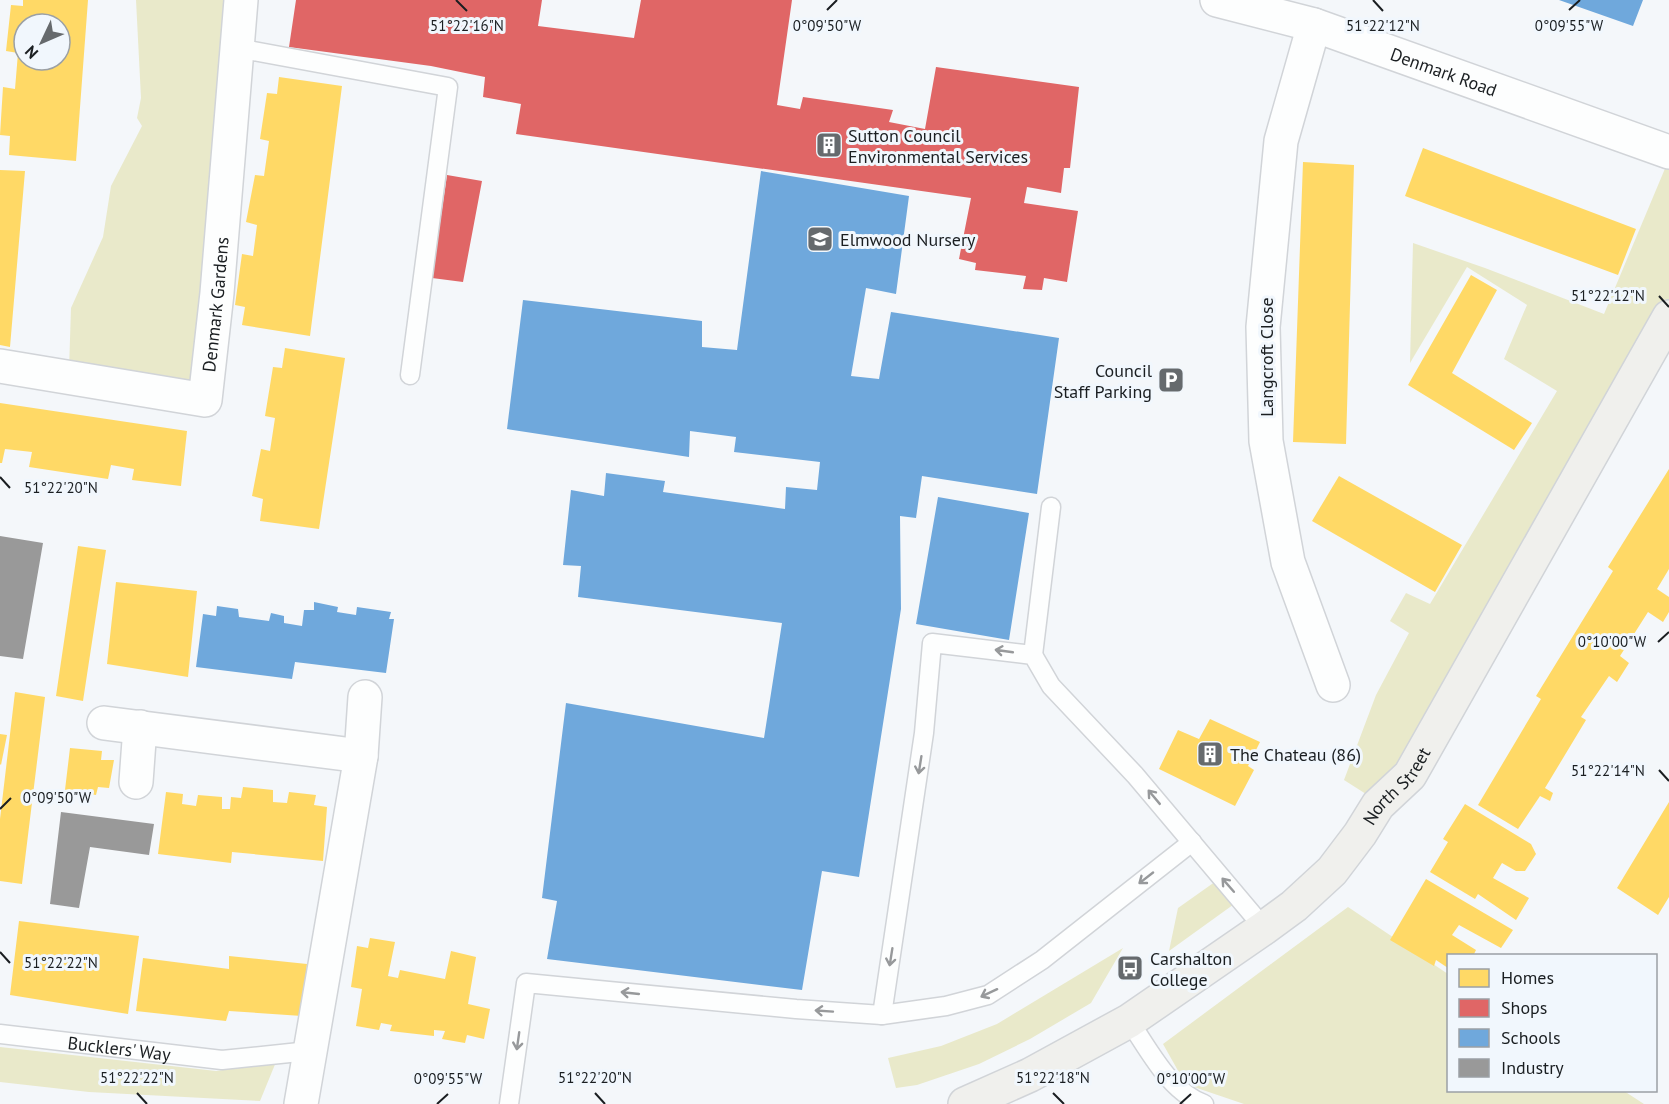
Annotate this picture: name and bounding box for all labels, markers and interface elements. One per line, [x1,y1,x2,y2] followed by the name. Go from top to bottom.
[12,12,72,72] north arrow
[430,16,504,35] text: 51°22'16"N
[793,16,862,35] text: 0°09'50"W
[1346,16,1420,35] text: 51°22'12"N
[1535,16,1604,35] text: 0°09'55"W
[20,42,42,63] text: N
[1387,42,1500,101] street label: Denmark Road
[848,124,1028,168] place label: Sutton Council Environmental Services
[814,130,844,160] building icon: Sutton Council Environmental Services
[805,224,835,254] school or university icon: Elmwood Nursery
[840,228,976,251] place label: Elmwood Nursery
[197,236,233,373] street label: Denmark Gardens
[1571,286,1645,305] text: 51°22'12"N
[1255,297,1278,417] street label: Langcroft Close
[1054,359,1153,403] place label: Council Staff Parking
[1156,365,1186,395] parking icon: Council Staff Parking
[24,478,98,497] text: 51°22'20"N
[1578,632,1647,651] text: 0°10'00"W
[995,645,1015,656] one-way arrow
[1195,739,1225,769] building icon: The Chateau (86)
[1230,743,1361,766] place label: The Chateau (86)
[1357,743,1435,829] street label: North Street
[914,754,925,774] one-way arrow
[1571,761,1645,780] text: 51°22'14"N
[23,788,92,807] text: 0°09'50"W
[1147,789,1160,805] one-way arrow
[1138,872,1154,885] one-way arrow
[1222,877,1235,893] one-way arrow
[885,947,896,967] one-way arrow
[1150,947,1232,991] place label: Carshalton College
[24,953,98,972] text: 51°22'22"N
[1115,953,1145,983] bus stop icon: Carshalton College
[1447,954,1657,1092] legend
[1501,966,1554,989] text: Homes
[620,987,640,998] one-way arrow
[980,988,998,1000] one-way arrow
[1501,996,1547,1019] text: Shops
[814,1005,834,1016] one-way arrow
[1501,1026,1561,1049] text: Schools
[66,1031,173,1065] street label: Bucklers' Way
[512,1031,523,1050] one-way arrow
[1501,1056,1564,1079] text: Industry
[100,1068,174,1087] text: 51°22'22"N
[558,1068,632,1087] text: 51°22'20"N
[1016,1068,1090,1087] text: 51°22'18"N
[414,1069,483,1088] text: 0°09'55"W
[1157,1069,1226,1088] text: 0°10'00"W

